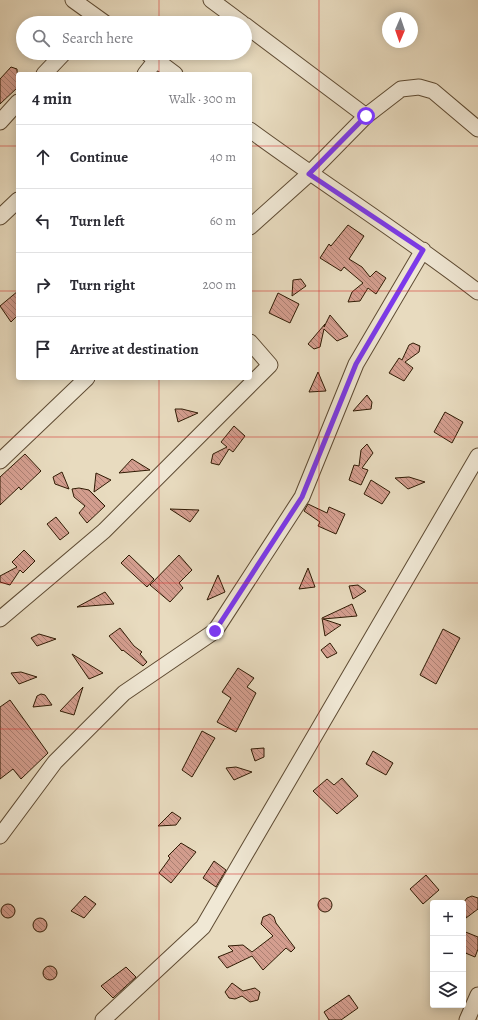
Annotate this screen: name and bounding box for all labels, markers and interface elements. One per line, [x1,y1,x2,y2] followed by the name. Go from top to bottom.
[382,12,418,48] north arrow
[16,16,252,60] search box
[30,27,52,49] icon: search
[62,28,133,48] text: Search here
[32,87,72,110] text: 4 min
[169,90,236,107] text: Walk · 300 m
[357,107,375,125] route start
[32,146,54,168] icon: ahead
[70,147,128,167] text: Continue
[210,148,236,165] text: 40 m
[32,210,54,232] icon: left
[70,211,125,231] text: Turn left
[210,212,236,229] text: 60 m
[32,274,54,296] icon: right
[70,275,135,295] text: Turn right
[203,276,236,293] text: 200 m
[32,338,54,360] icon: arrive
[70,339,199,359] text: Arrive at destination
[206,622,224,640] route end
[430,900,466,1008] map controls
[430,900,466,936] button: +
[430,936,466,972] button: −
[430,972,466,1008] button: layers

